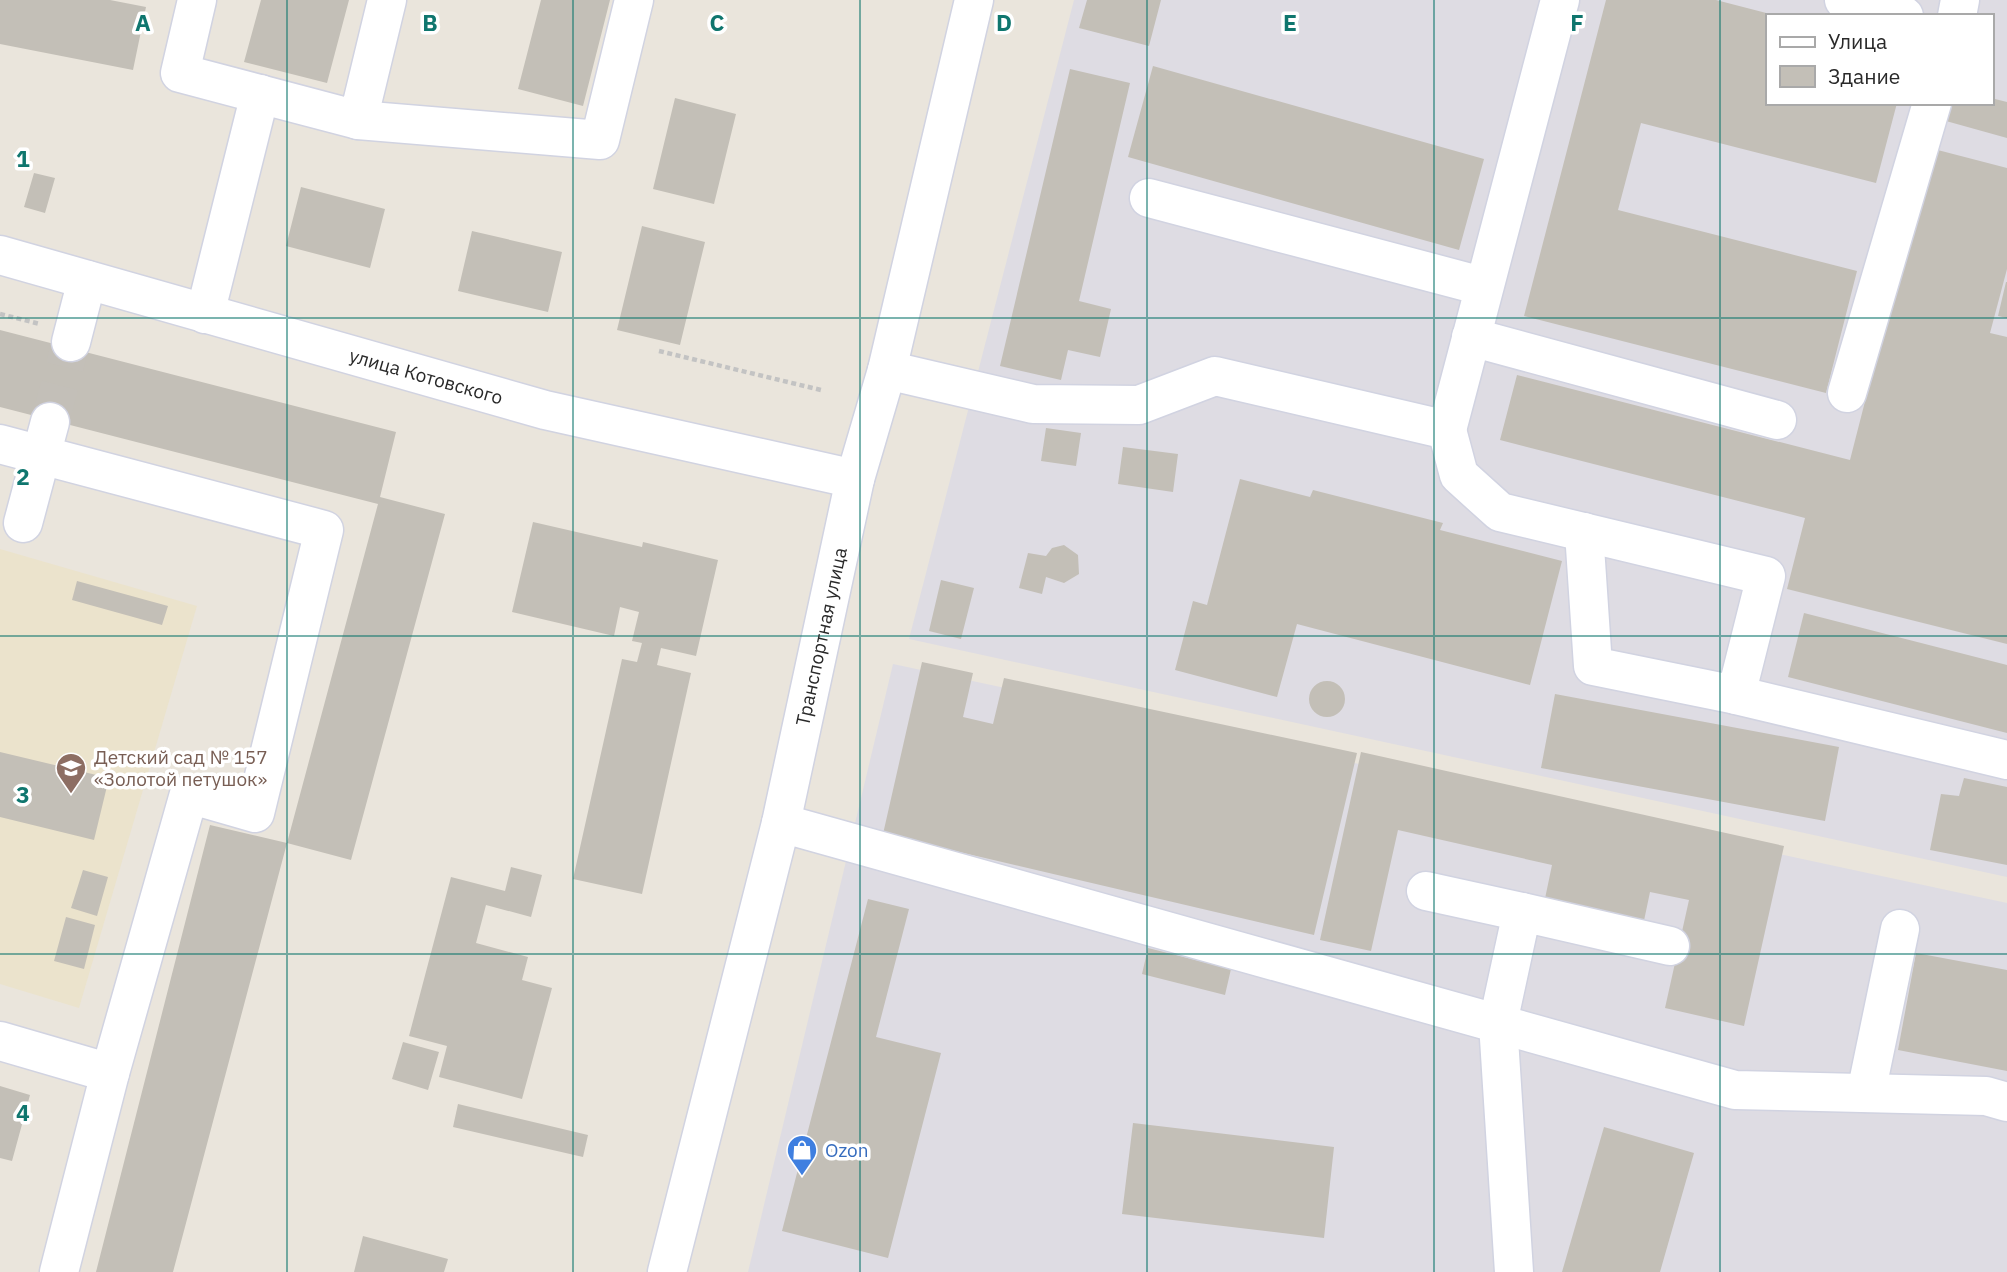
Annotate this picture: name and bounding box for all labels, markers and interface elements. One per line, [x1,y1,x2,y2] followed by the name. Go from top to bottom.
[135,7,151,37] text: A
[422,7,438,37] text: B
[710,7,725,37] text: C
[996,7,1012,37] text: D
[1283,7,1297,37] text: E
[1570,7,1584,37] text: F
[1766,14,1993,105] legend
[1828,27,1887,55] text: Улица
[1828,62,1900,90] text: Здание
[16,143,30,173] text: 1
[347,343,506,409] street label: улица Котовского
[16,461,30,491] text: 2
[790,545,852,728] street label: Транспортная улица
[94,745,268,791] place label: Детский сад № 157 «Золотой петушок»
[54,751,88,795] school or university icon: Детский сад № 157 «Золотой петушок»
[16,779,30,809] text: 3
[16,1097,30,1127] text: 4
[785,1133,819,1177] shop icon: Ozon
[825,1138,869,1162] place label: Ozon

